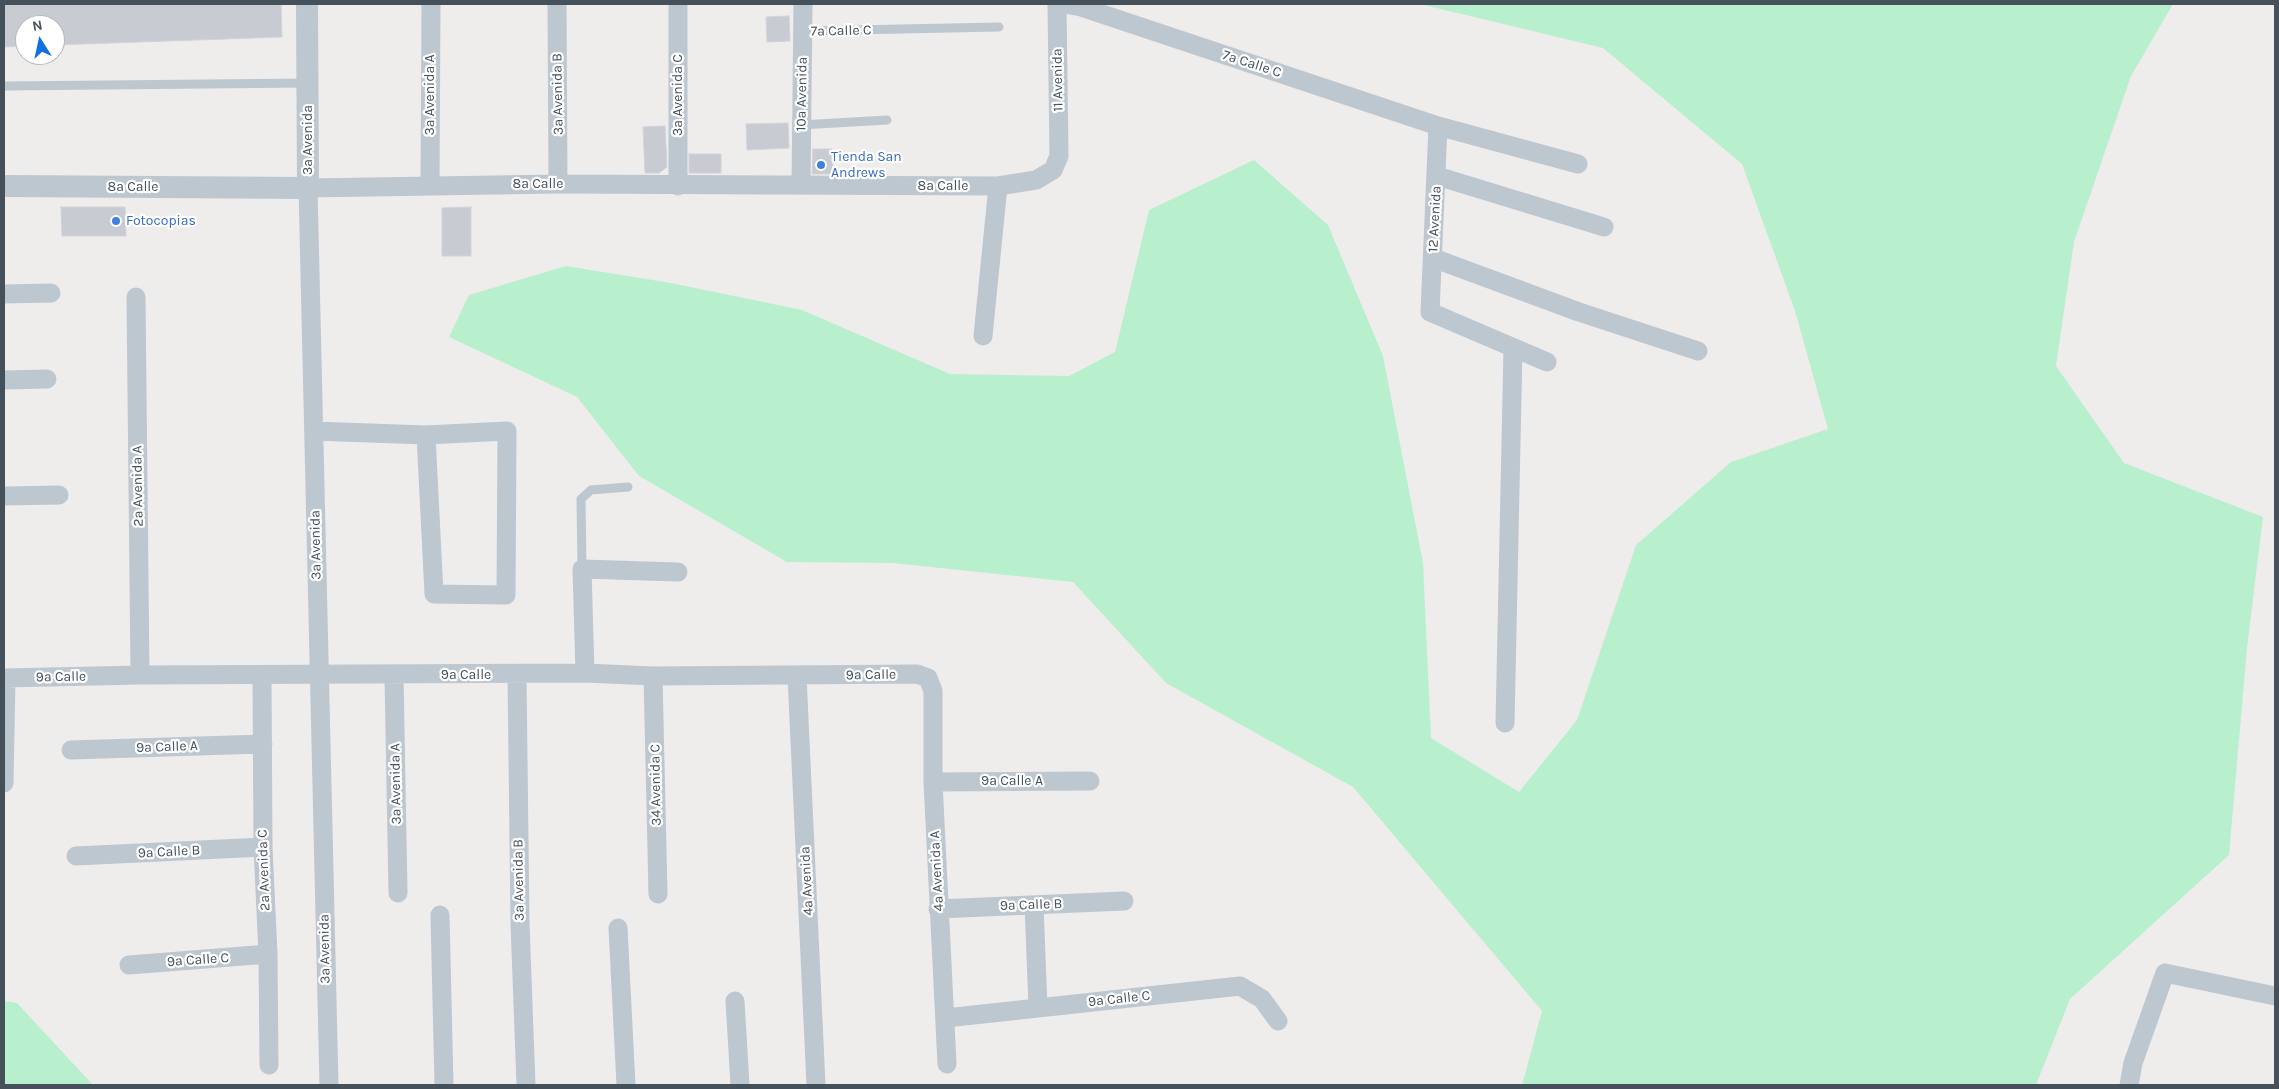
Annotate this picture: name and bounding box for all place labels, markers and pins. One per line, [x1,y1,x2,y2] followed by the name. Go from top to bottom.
[831,149,902,182] place label: Tienda San Andrews
[815,159,827,171] marker: Tienda San Andrews
[126,213,196,229] place label: Fotocopias
[110,215,122,227] marker: Fotocopias

